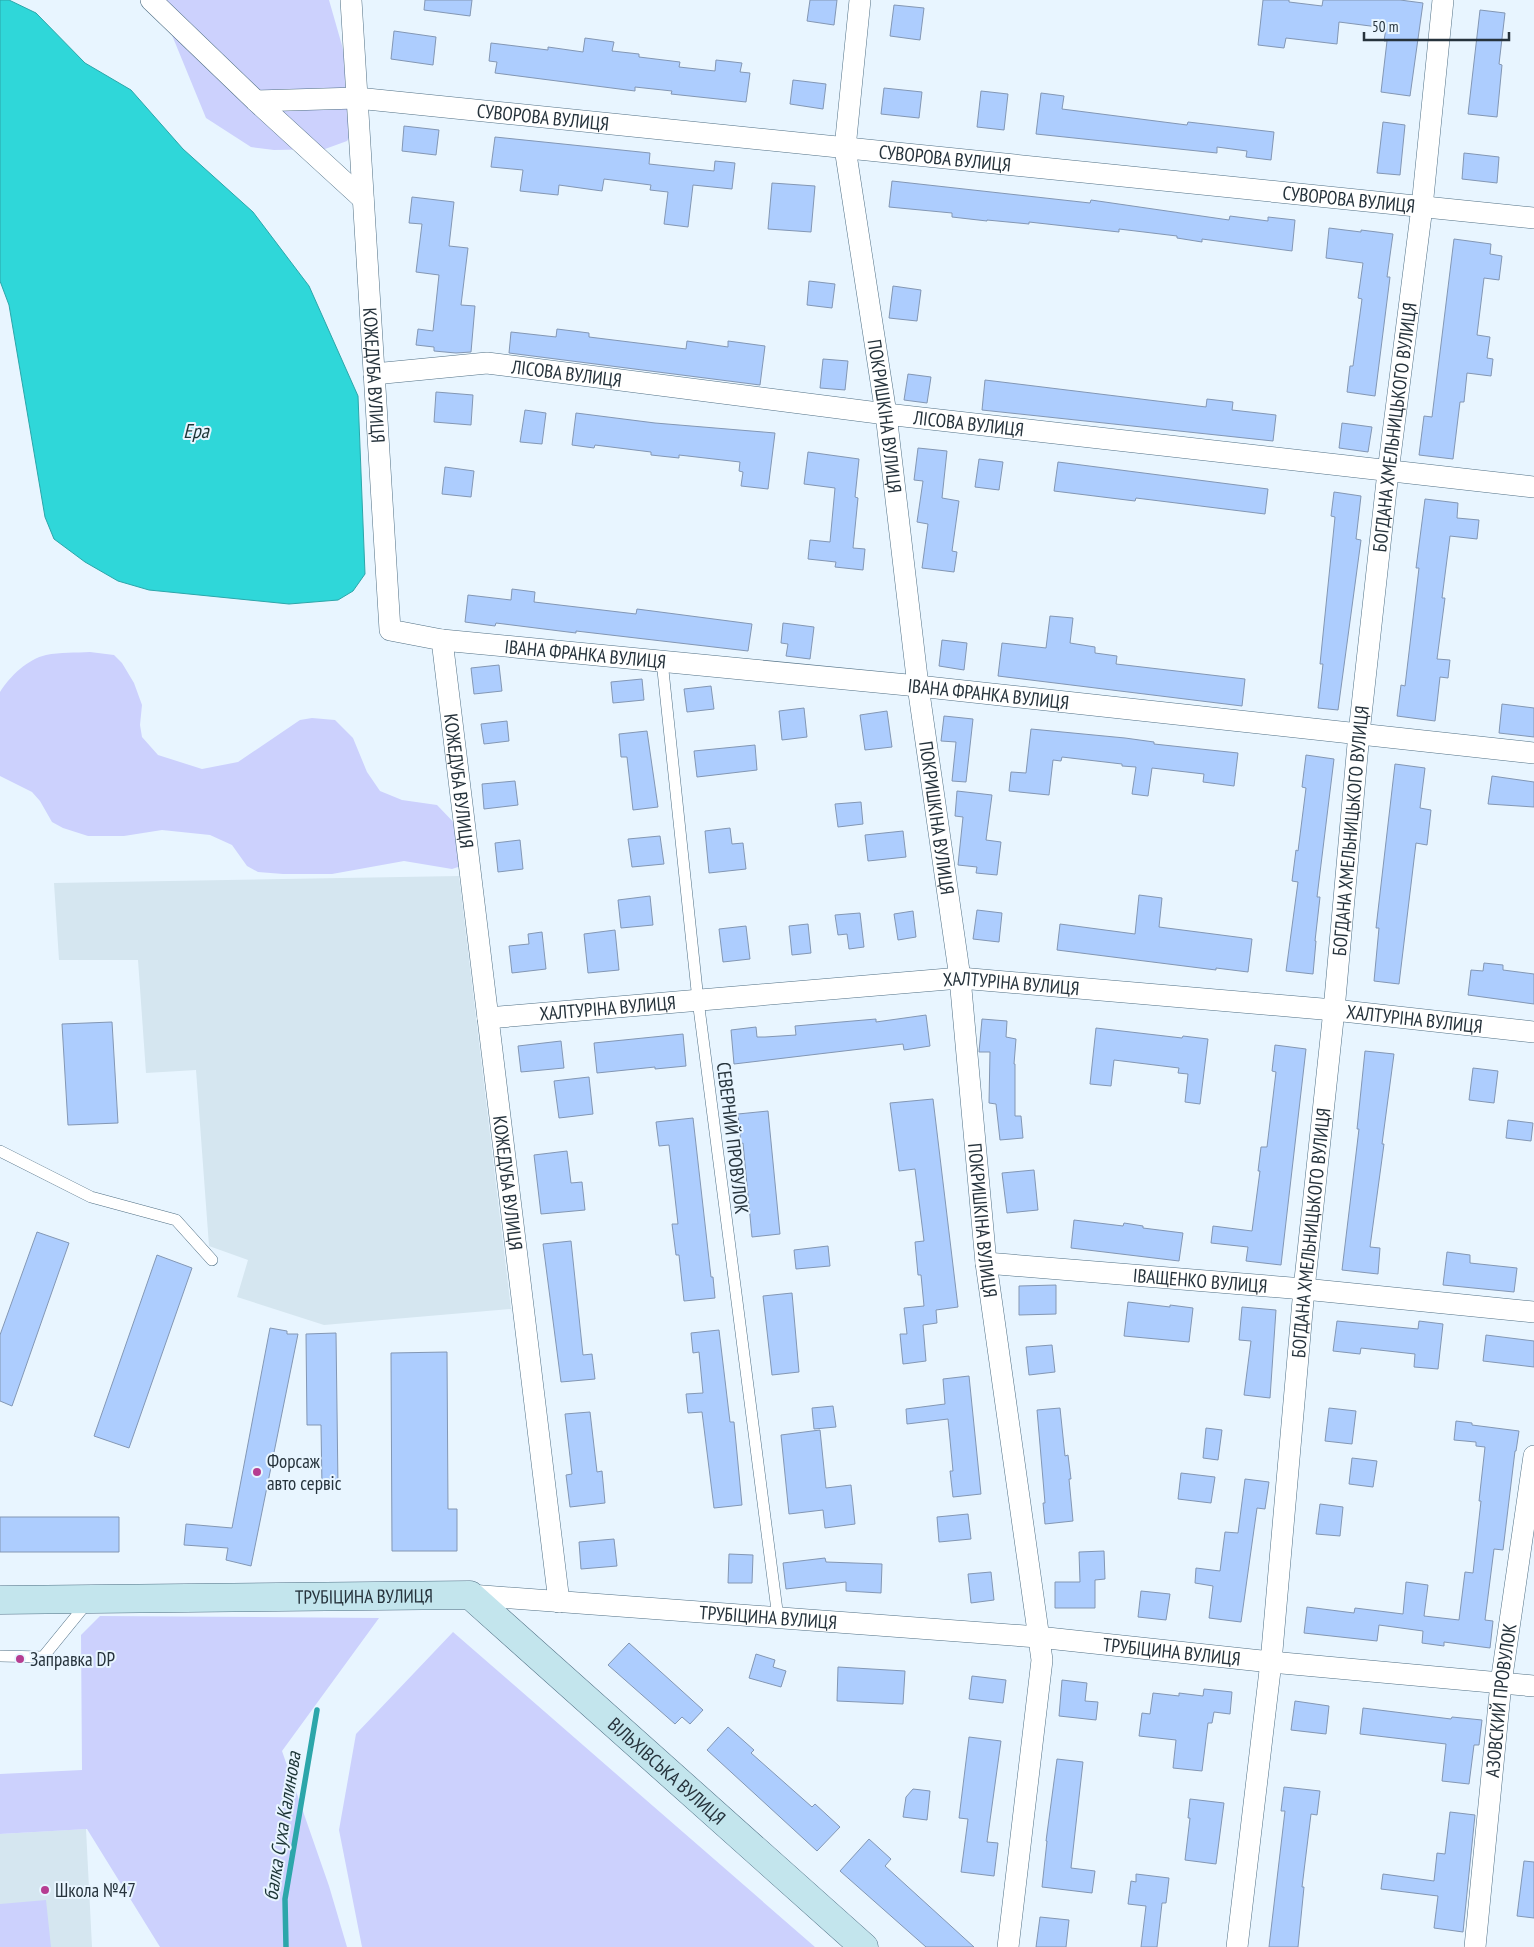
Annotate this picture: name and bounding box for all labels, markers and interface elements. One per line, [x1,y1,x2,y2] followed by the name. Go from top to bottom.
[1364,10,1509,42] scale bar
[1372,17,1398,36] text: 50 m
[476,98,610,136] street label: СУВОРОВА ВУЛИЦЯ
[878,139,1012,177] street label: СУВОРОВА ВУЛИЦЯ
[1282,180,1416,218] street label: СУВОРОВА ВУЛИЦЯ
[1367,301,1422,553] street label: БОГДАНА ХМЕЛЬНИЦЬКОГО ВУЛИЦЯ
[358,307,390,444] street label: КОЖЕДУБА ВУЛИЦЯ
[863,338,907,494] street label: ПОКРИШКІНА ВУЛИЦЯ
[509,354,623,392] street label: ЛІСОВА ВУЛИЦЯ
[911,405,1025,441] street label: ЛІСОВА ВУЛИЦЯ
[183,418,210,444] water label: Ера
[504,634,667,674] street label: ІВАНА ФРАНКА ВУЛИЦЯ
[907,673,1070,714] street label: ІВАНА ФРАНКА ВУЛИЦЯ
[1327,705,1374,957] street label: БОГДАНА ХМЕЛЬНИЦЬКОГО ВУЛИЦЯ
[439,712,479,850] street label: КОЖЕДУБА ВУЛИЦЯ
[914,740,960,896] street label: ПОКРИШКІНА ВУЛИЦЯ
[942,966,1080,1000] street label: ХАЛТУРІНА ВУЛИЦЯ
[538,990,677,1026] street label: ХАЛТУРІНА ВУЛИЦЯ
[1345,999,1484,1038] street label: ХАЛТУРІНА ВУЛИЦЯ
[712,1061,754,1215] street label: СЕВЕРНИЙ ПРОВУЛОК
[1286,1107,1335,1359] street label: БОГДАНА ХМЕЛЬНИЦЬКОГО ВУЛИЦЯ
[488,1114,528,1252] street label: КОЖЕДУБА ВУЛИЦЯ
[963,1142,1003,1299] street label: ПОКРИШКІНА ВУЛИЦЯ
[1132,1263,1268,1298] street label: ІВАЩЕНКО ВУЛИЦЯ
[267,1449,342,1495] place label: Форсаж авто сервіс
[251,1466,263,1478] marker: Форсаж авто сервіс
[295,1583,433,1609] street label: ТРУБІЦИНА ВУЛИЦЯ
[698,1600,838,1634] street label: ТРУБІЦИНА ВУЛИЦЯ
[1480,1622,1522,1778] street label: АЗОВСКИЙ ПРОВУЛОК
[1102,1632,1242,1671] street label: ТРУБІЦИНА ВУЛИЦЯ
[30,1647,115,1671] place label: Заправка DP
[14,1653,26,1665] marker: Заправка DP
[603,1712,731,1830] street label: ВІЛЬХІВСЬКА ВУЛИЦЯ
[257,1749,307,1902] water label: балка Суха Калинова
[55,1878,136,1902] place label: Школа №47
[39,1884,51,1896] marker: Школа №47

